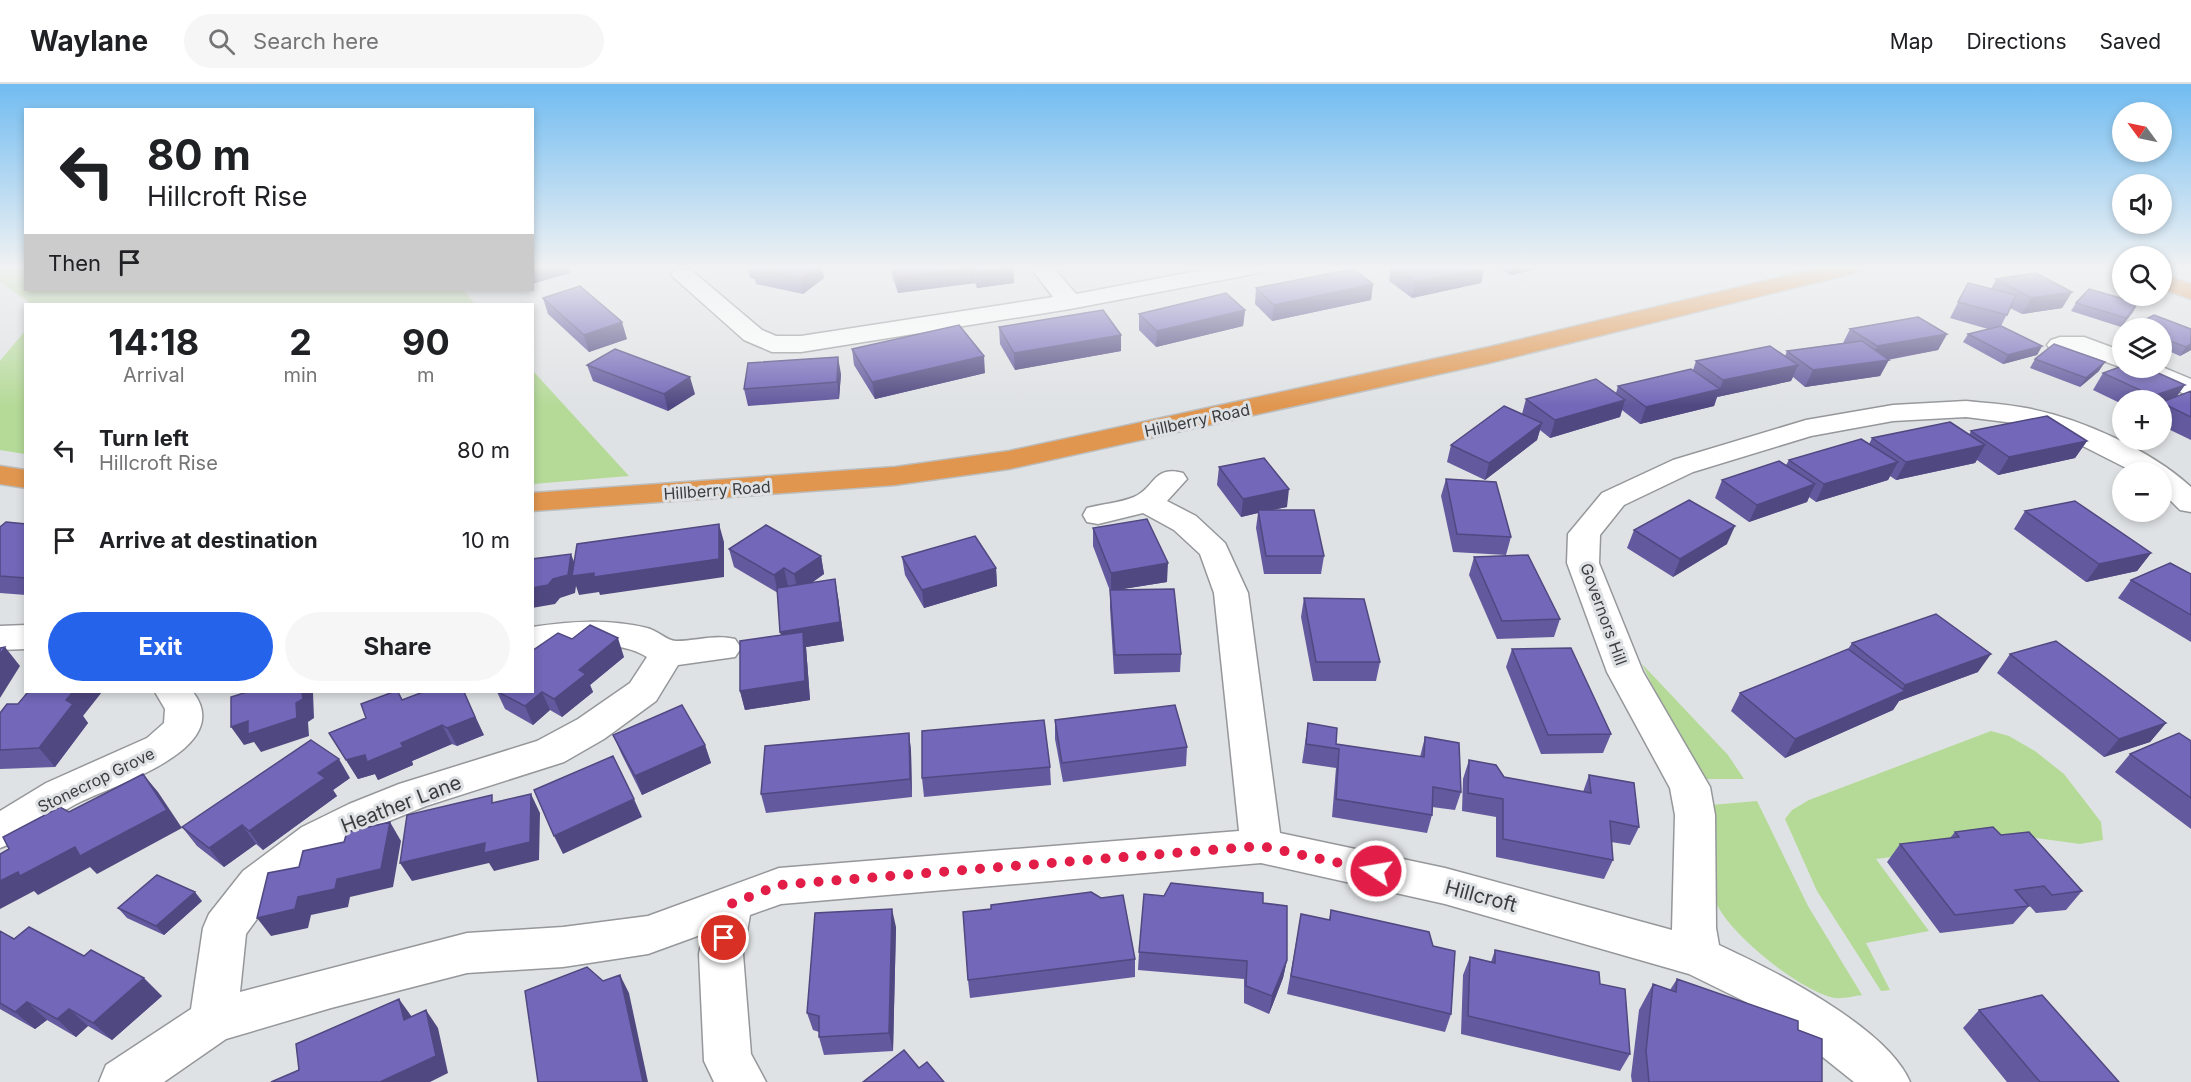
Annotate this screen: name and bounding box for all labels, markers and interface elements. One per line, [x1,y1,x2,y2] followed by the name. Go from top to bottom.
[184,14,604,68] search box
[30,24,148,58] text: Waylane
[205,25,238,58] icon: search
[253,28,379,54] text: Search here
[1890,29,1933,54] text: Map
[1966,29,2067,54] text: Directions
[2100,29,2161,54] text: Saved
[2112,102,2172,162] north arrow
[2112,102,2172,522] map controls
[147,129,251,180] text: 80 m
[48,132,126,210] icon: left
[2112,174,2172,234] button: sound
[147,180,307,213] text: Hillcroft Rise
[113,246,146,279] icon: arrive
[2112,246,2172,306] button: search
[48,250,101,276] text: Then
[2112,318,2172,378] button: layers
[108,320,199,364] text: 14:18
[289,320,312,364] text: 2
[402,320,450,364] text: 90
[123,363,185,387] text: Arrival
[284,363,318,387] text: min
[417,363,435,387] text: m
[2112,390,2172,450] button: +
[1142,399,1252,441] street label: Hillberry Road
[99,425,189,451] text: Turn left
[48,434,81,467] icon: left
[457,437,510,463] text: 80 m
[99,451,218,475] text: Hillcroft Rise
[2112,462,2172,522] button: −
[663,476,771,504] street label: Hillberry Road
[48,524,81,557] icon: arrive
[99,527,318,553] text: Arrive at destination
[462,527,510,553] text: 10 m
[1576,560,1632,668] street label: Governors Hill
[48,612,273,681] button: Exit
[285,612,510,681] button: Share
[34,743,158,817] street label: Stonecrop Grove
[337,770,465,838] street label: Heather Lane
[1344,839,1408,903] position arrow
[1443,875,1520,917] street label: Hillcroft
[698,912,749,963] pin
[707,921,740,954] icon: arrive

